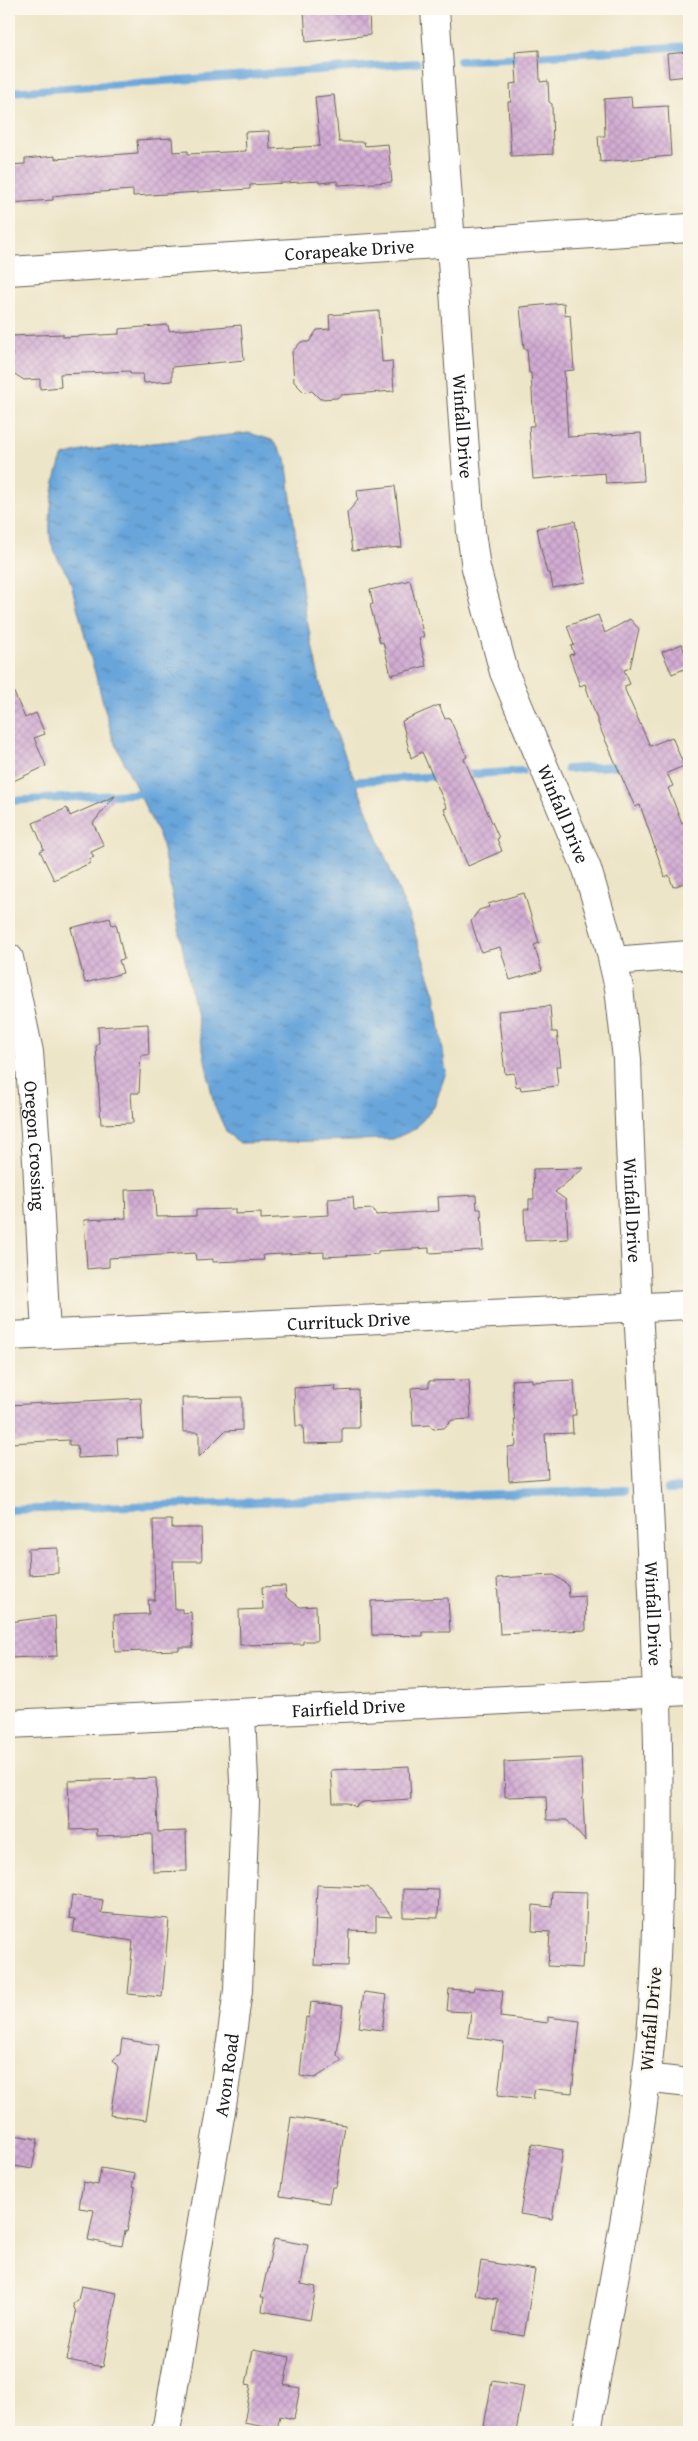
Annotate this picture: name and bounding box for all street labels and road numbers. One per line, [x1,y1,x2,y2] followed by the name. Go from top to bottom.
[284,231,415,268] street label: Corapeake Drive
[446,373,481,479] street label: Winfall Drive
[530,760,597,867] street label: Winfall Drive
[17,1080,54,1212] street label: Oregon Crossing
[616,1157,649,1263] street label: Winfall Drive
[286,1304,411,1337] street label: Currituck Drive
[638,1561,670,1666] street label: Winfall Drive
[291,1691,406,1724] street label: Fairfield Drive
[631,1966,669,2072] street label: Winfall Drive
[206,2031,246,2119] street label: Avon Road

